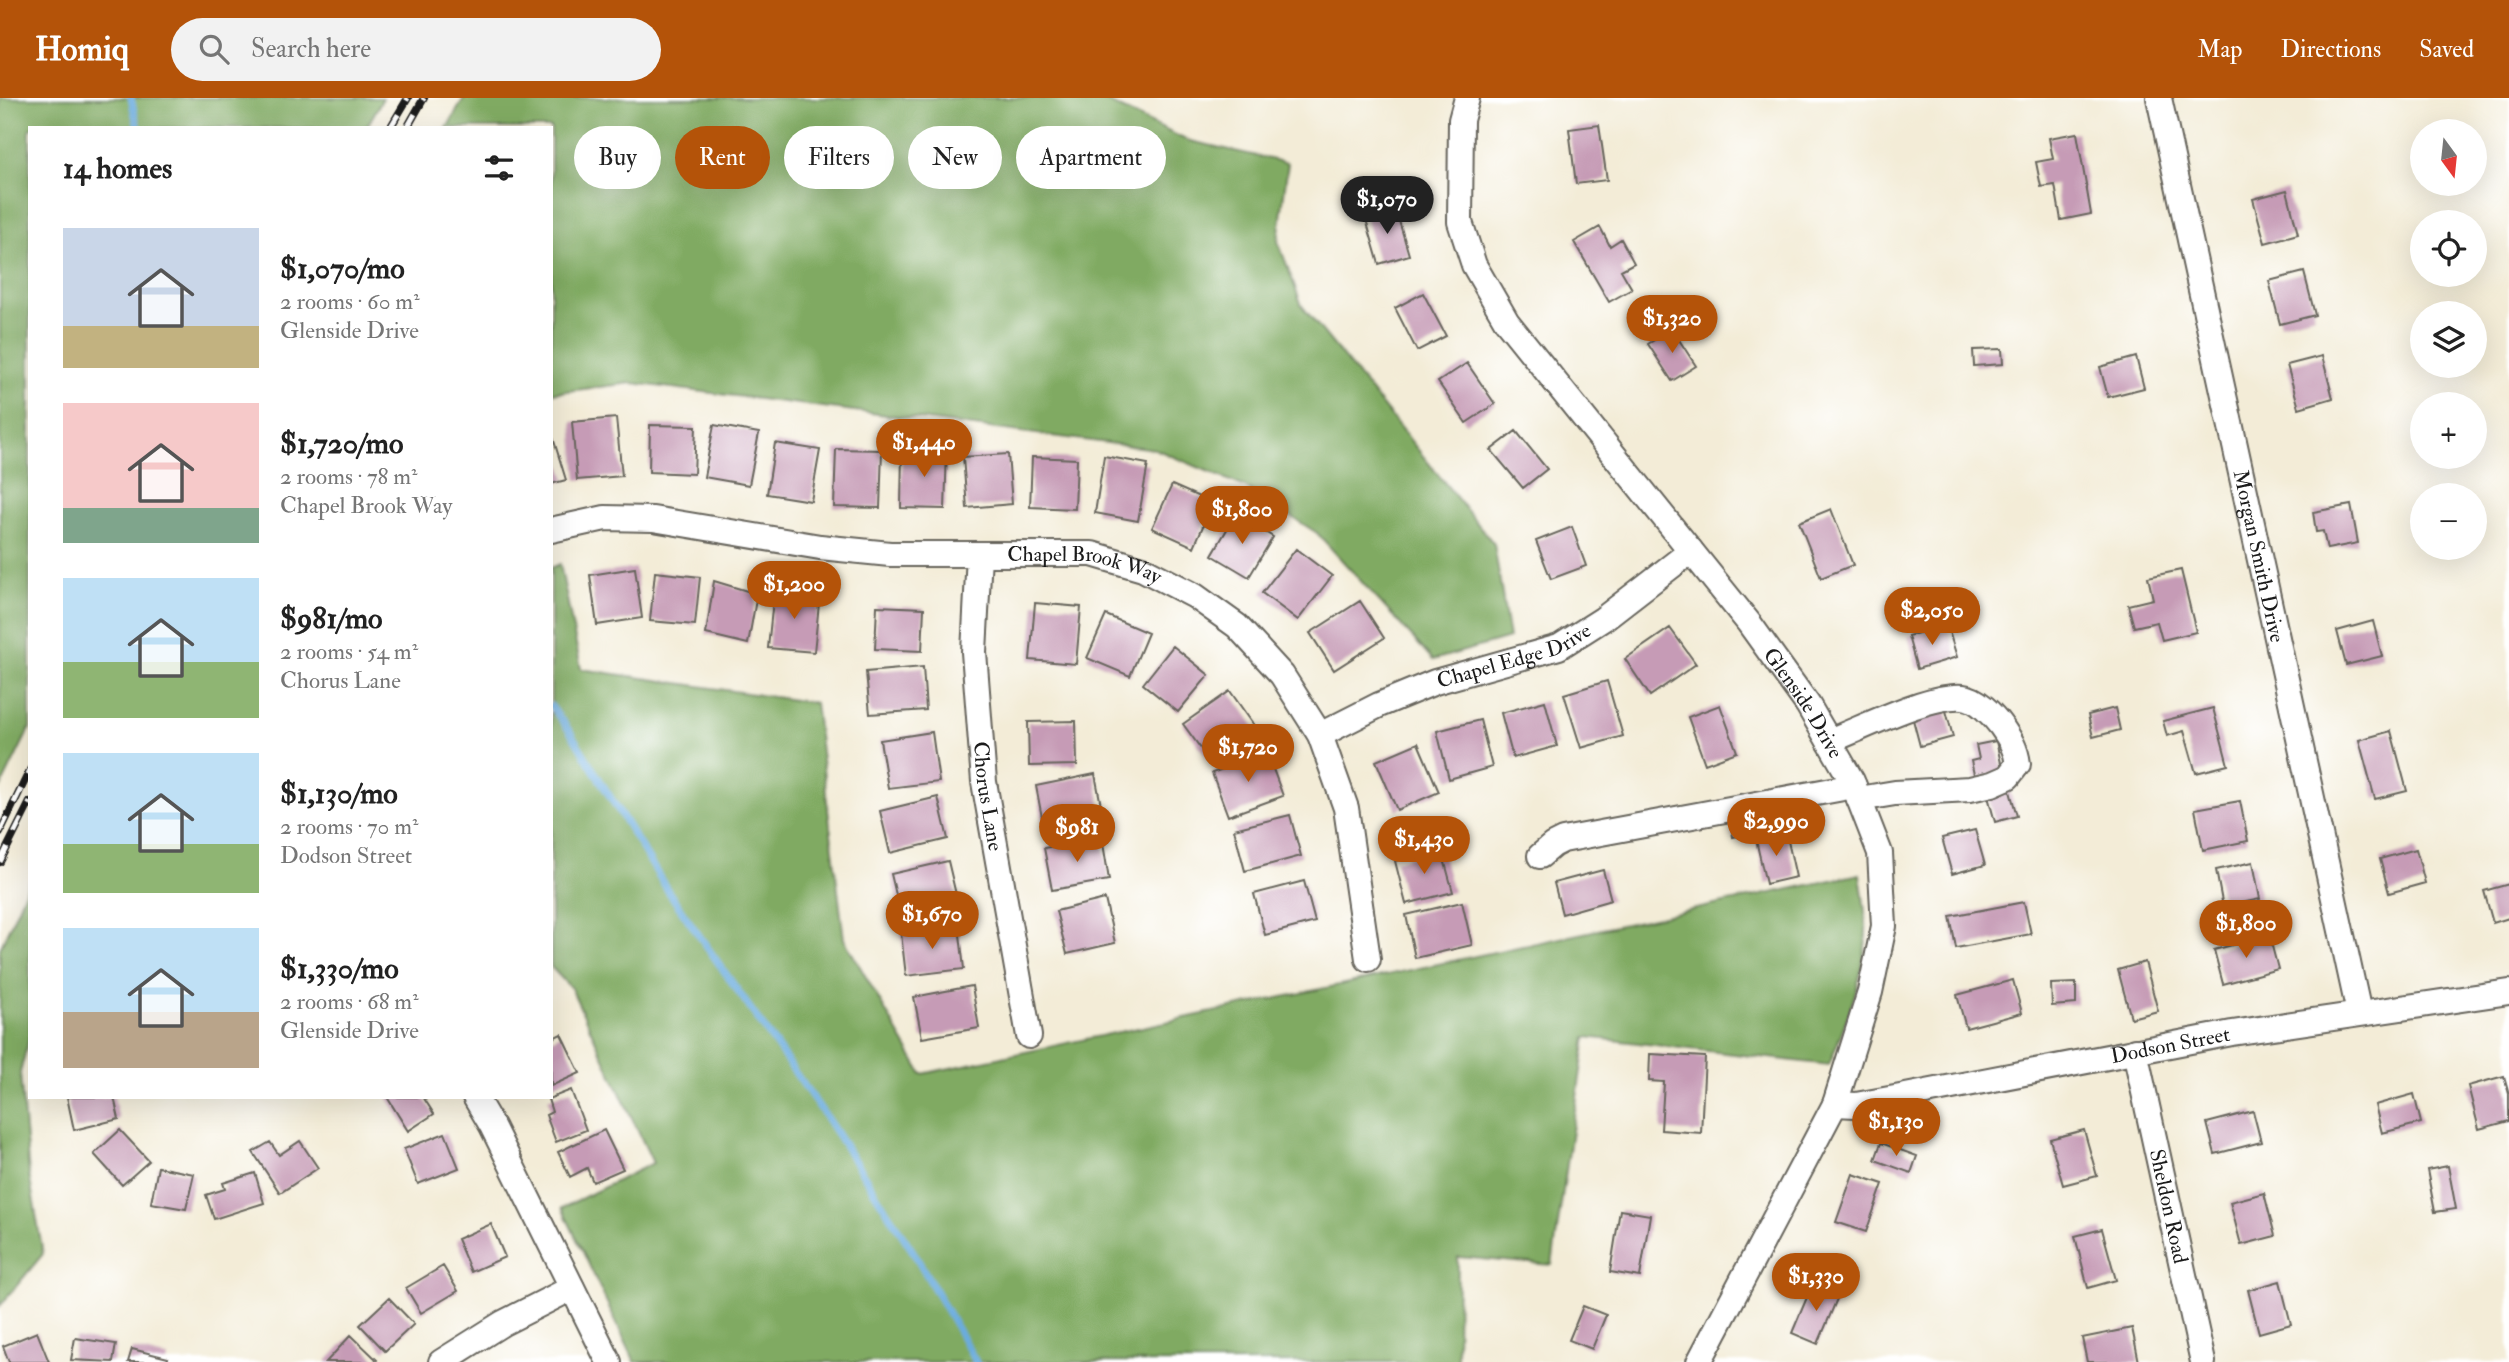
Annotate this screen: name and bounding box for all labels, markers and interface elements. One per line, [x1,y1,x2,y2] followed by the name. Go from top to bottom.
[171,18,661,81] search box
[35,29,129,70] text: Homiq
[195,30,233,68] icon: search
[251,33,371,65] text: Search here
[2197,34,2242,65] text: Map
[2280,34,2381,65] text: Directions
[2419,34,2474,65] text: Saved
[2410,119,2487,196] north arrow
[2410,119,2487,560] map controls
[574,126,661,189] chip: Buy
[675,126,770,189] chip: Rent
[784,126,894,189] chip: Filters
[908,126,1002,189] chip: New
[1016,126,1166,189] chip: Apartment
[480,149,518,187] icon: filters
[63,150,172,187] text: 14 homes
[1330,176,1444,236] pin: $1,070
[1357,184,1417,213] text: $1,070
[2410,210,2487,287] button: locate
[280,250,405,287] text: $1,070/mo
[119,256,203,340] icon: home
[280,287,420,316] text: 2 rooms · 60 m²
[1615,296,1729,355] pin: $1,320
[2410,301,2487,378] button: layers
[1643,303,1701,332] text: $1,320
[280,316,419,345] text: Glenside Drive
[2410,392,2487,469] button: +
[867,420,981,479] pin: $1,440
[280,425,403,462] text: $1,720/mo
[892,427,956,456] text: $1,440
[119,431,203,515] icon: home
[280,462,418,491] text: 2 rooms · 78 m²
[2227,467,2291,645] street label: Morgan Smith Drive
[2410,483,2487,560] button: −
[1185,486,1299,546] pin: $1,800
[280,491,452,520] text: Chapel Brook Way
[1211,494,1273,523] text: $1,800
[1007,541,1167,590] street label: Chapel Brook Way
[737,561,851,621] pin: $1,200
[763,569,825,598] text: $1,200
[1875,588,1989,647] pin: $2,050
[1900,595,1964,624] text: $2,050
[280,600,383,637] text: $981/mo
[119,606,203,690] icon: home
[1434,617,1596,694] street label: Chapel Edge Drive
[280,637,418,666] text: 2 rooms · 54 m²
[1758,642,1850,763] street label: Glenside Drive
[280,666,401,695] text: Chorus Lane
[1191,724,1305,784] pin: $1,720
[1218,732,1278,761] text: $1,720
[967,740,1009,853] street label: Chorus Lane
[280,775,398,812] text: $1,130/mo
[119,781,203,865] icon: home
[1719,798,1833,858] pin: $2,990
[1036,804,1118,864] pin: $981
[1743,806,1809,835] text: $2,990
[280,812,419,841] text: 2 rooms · 70 m²
[1055,812,1099,841] text: $981
[1367,816,1481,876] pin: $1,430
[1394,824,1454,853] text: $1,430
[280,841,412,870] text: Dodson Street
[875,892,989,951] pin: $1,670
[902,899,962,928] text: $1,670
[2189,900,2303,960] pin: $1,800
[2215,908,2277,937] text: $1,800
[280,950,399,987] text: $1,330/mo
[119,956,203,1040] icon: home
[280,987,419,1016] text: 2 rooms · 68 m²
[280,1016,419,1045] text: Glenside Drive
[2108,1020,2232,1070] street label: Dodson Street
[1839,1098,1953,1158] pin: $1,130
[1868,1106,1924,1135] text: $1,130
[2143,1147,2195,1267] street label: Sheldon Road
[1759,1254,1873,1313] pin: $1,330
[1788,1261,1844,1290] text: $1,330

